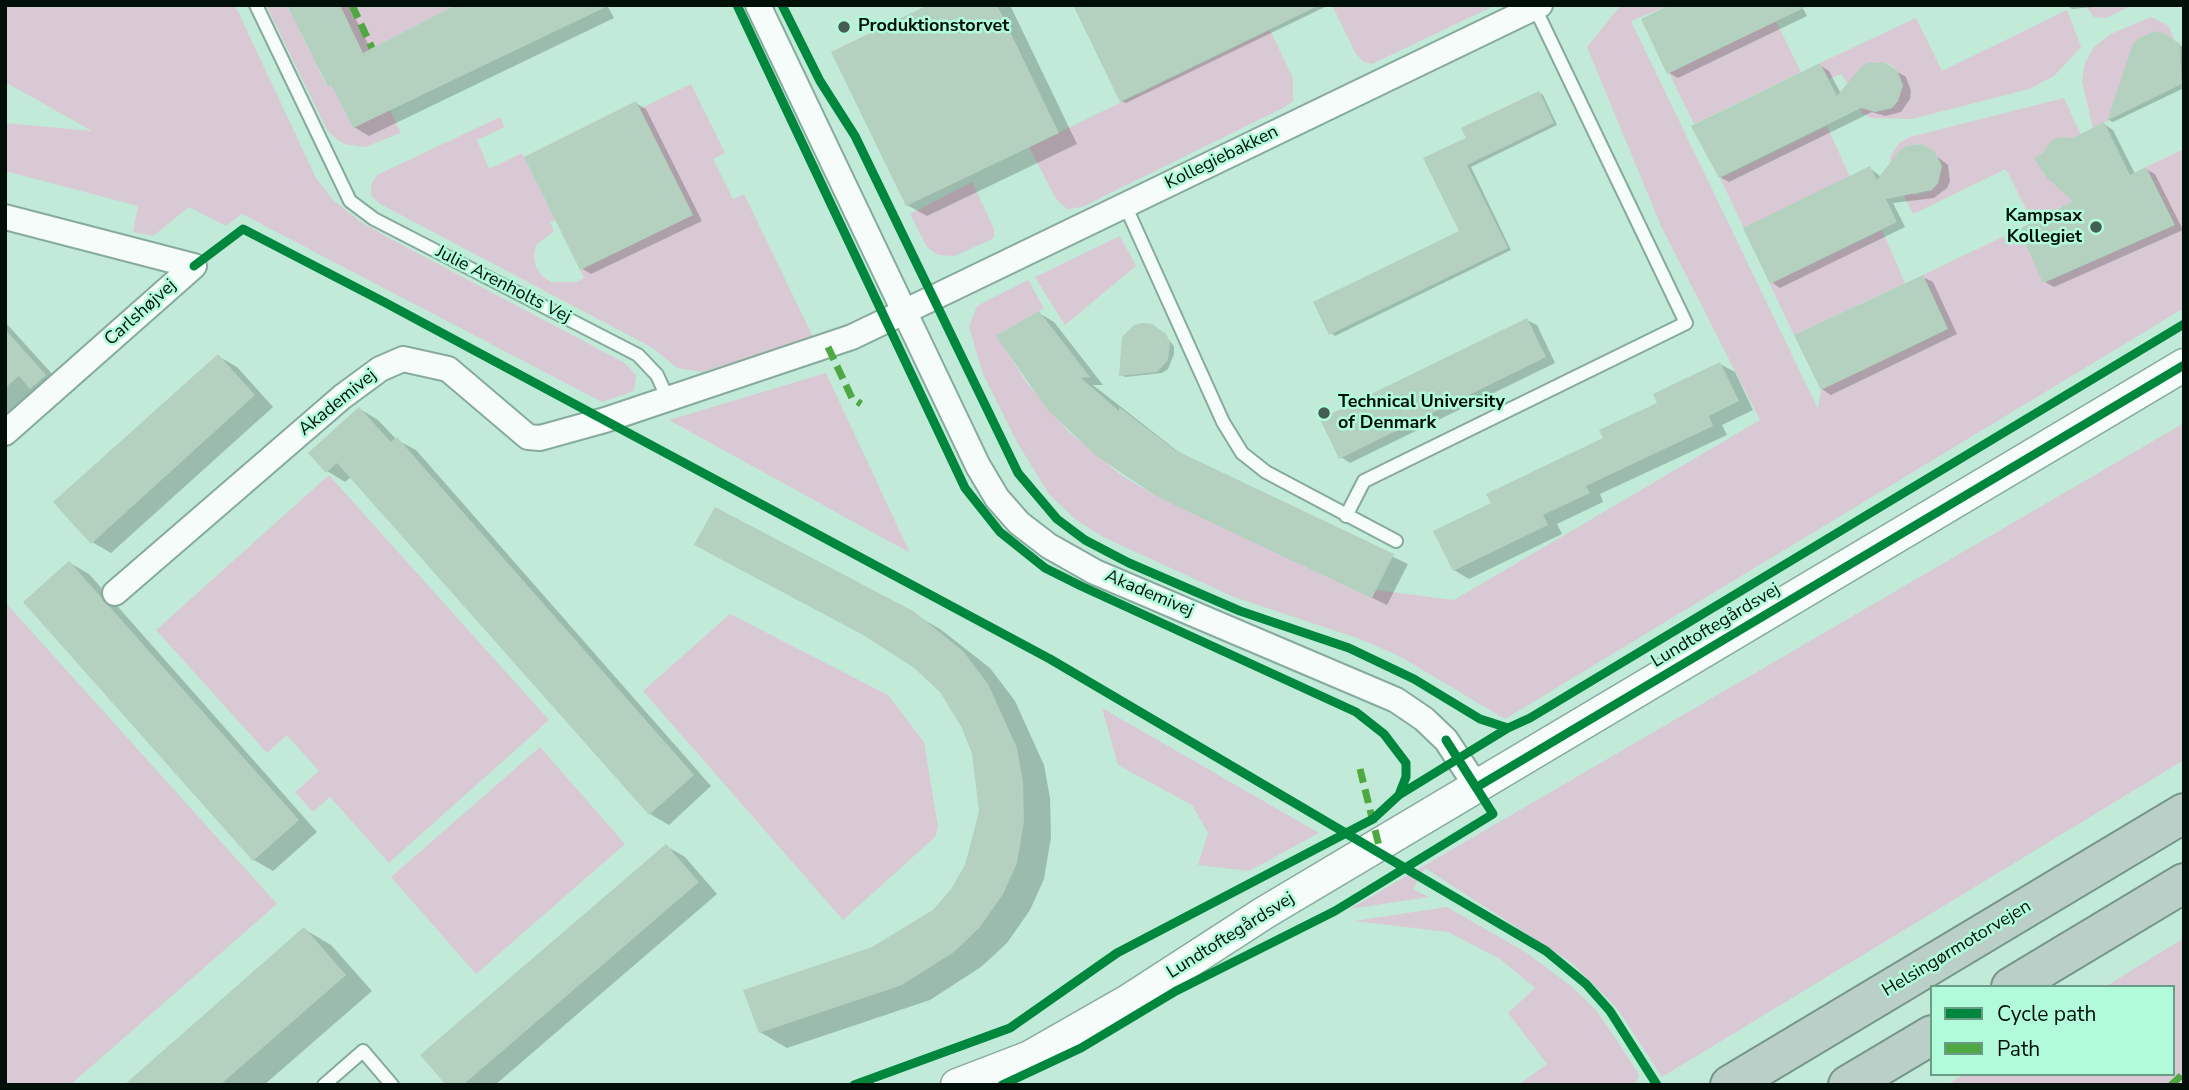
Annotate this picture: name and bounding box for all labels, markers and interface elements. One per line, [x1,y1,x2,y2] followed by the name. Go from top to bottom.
[858,16,1009,38] place label: Produktionstorvet
[836,19,852,35] marker: Produktionstorvet
[1162,121,1282,195] street label: Kollegiebakken
[2005,206,2082,248] place label: Kampsax Kollegiet
[2088,219,2104,235] marker: Kampsax Kollegiet
[432,242,574,328] street label: Julie Arenholts Vej
[101,275,181,351] street label: Carlshøjvej
[295,365,381,441] street label: Akademivej
[1338,392,1505,434] place label: Technical University of Denmark
[1316,405,1332,421] marker: Technical University of Denmark
[1101,566,1197,622] street label: Akademivej
[1648,579,1784,673] street label: Lundtoftegårdsvej
[1163,888,1299,984] street label: Lundtoftegårdsvej
[1879,896,2035,1002] street label: Helsingørmotorvejen
[1930,985,2175,1076] legend
[1997,1000,2096,1028] text: Cycle path
[1997,1035,2040,1063] text: Path

